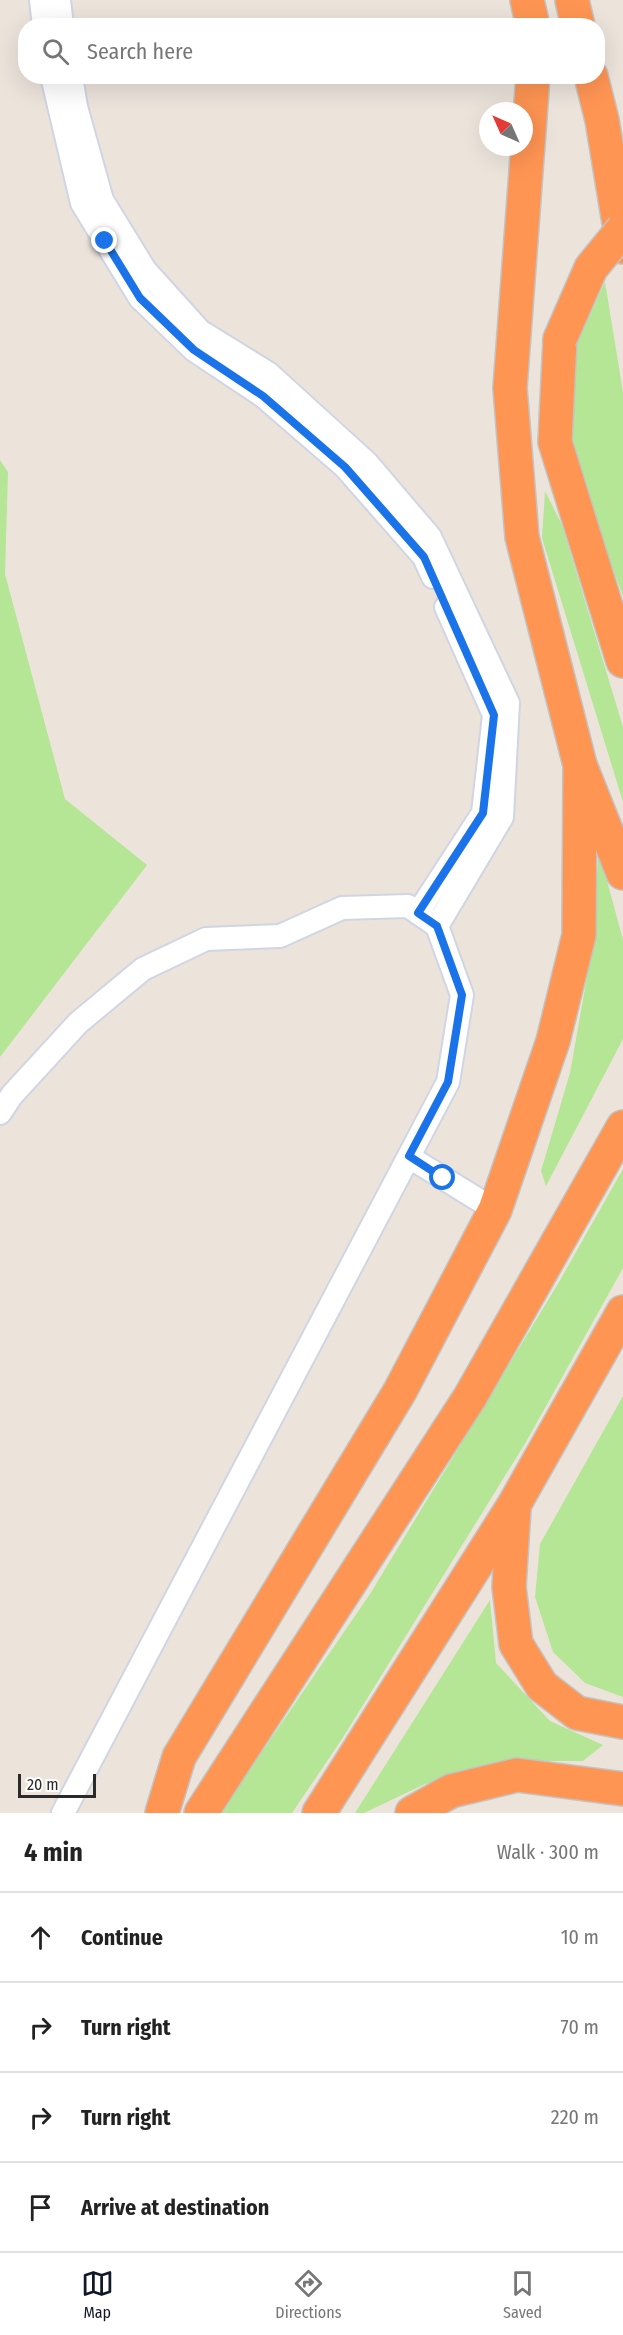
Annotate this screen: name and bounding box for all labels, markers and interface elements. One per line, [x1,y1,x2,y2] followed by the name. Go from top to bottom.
[18,18,605,84] search box
[39,35,72,68] icon: search
[87,38,193,65] text: Search here
[479,102,533,156] north arrow
[91,227,117,253] route end
[429,1164,455,1190] route start
[18,1771,96,1798] scale bar
[27,1775,58,1794] text: 20 m
[24,1837,83,1868] text: 4 min
[497,1840,599,1864] text: Walk · 300 m
[24,1921,57,1954] icon: ahead
[81,1924,163,1951] text: Continue
[561,1925,599,1949] text: 10 m
[24,2011,57,2044] icon: right
[81,2014,170,2041] text: Turn right
[561,2015,599,2039] text: 70 m
[24,2101,57,2134] icon: right
[81,2104,170,2131] text: Turn right
[551,2105,599,2129] text: 220 m
[24,2191,57,2224] icon: arrive
[81,2194,269,2221] text: Arrive at destination
[81,2267,114,2322] tab: Map
[275,2267,342,2322] tab: Directions
[503,2267,542,2322] tab: Saved

